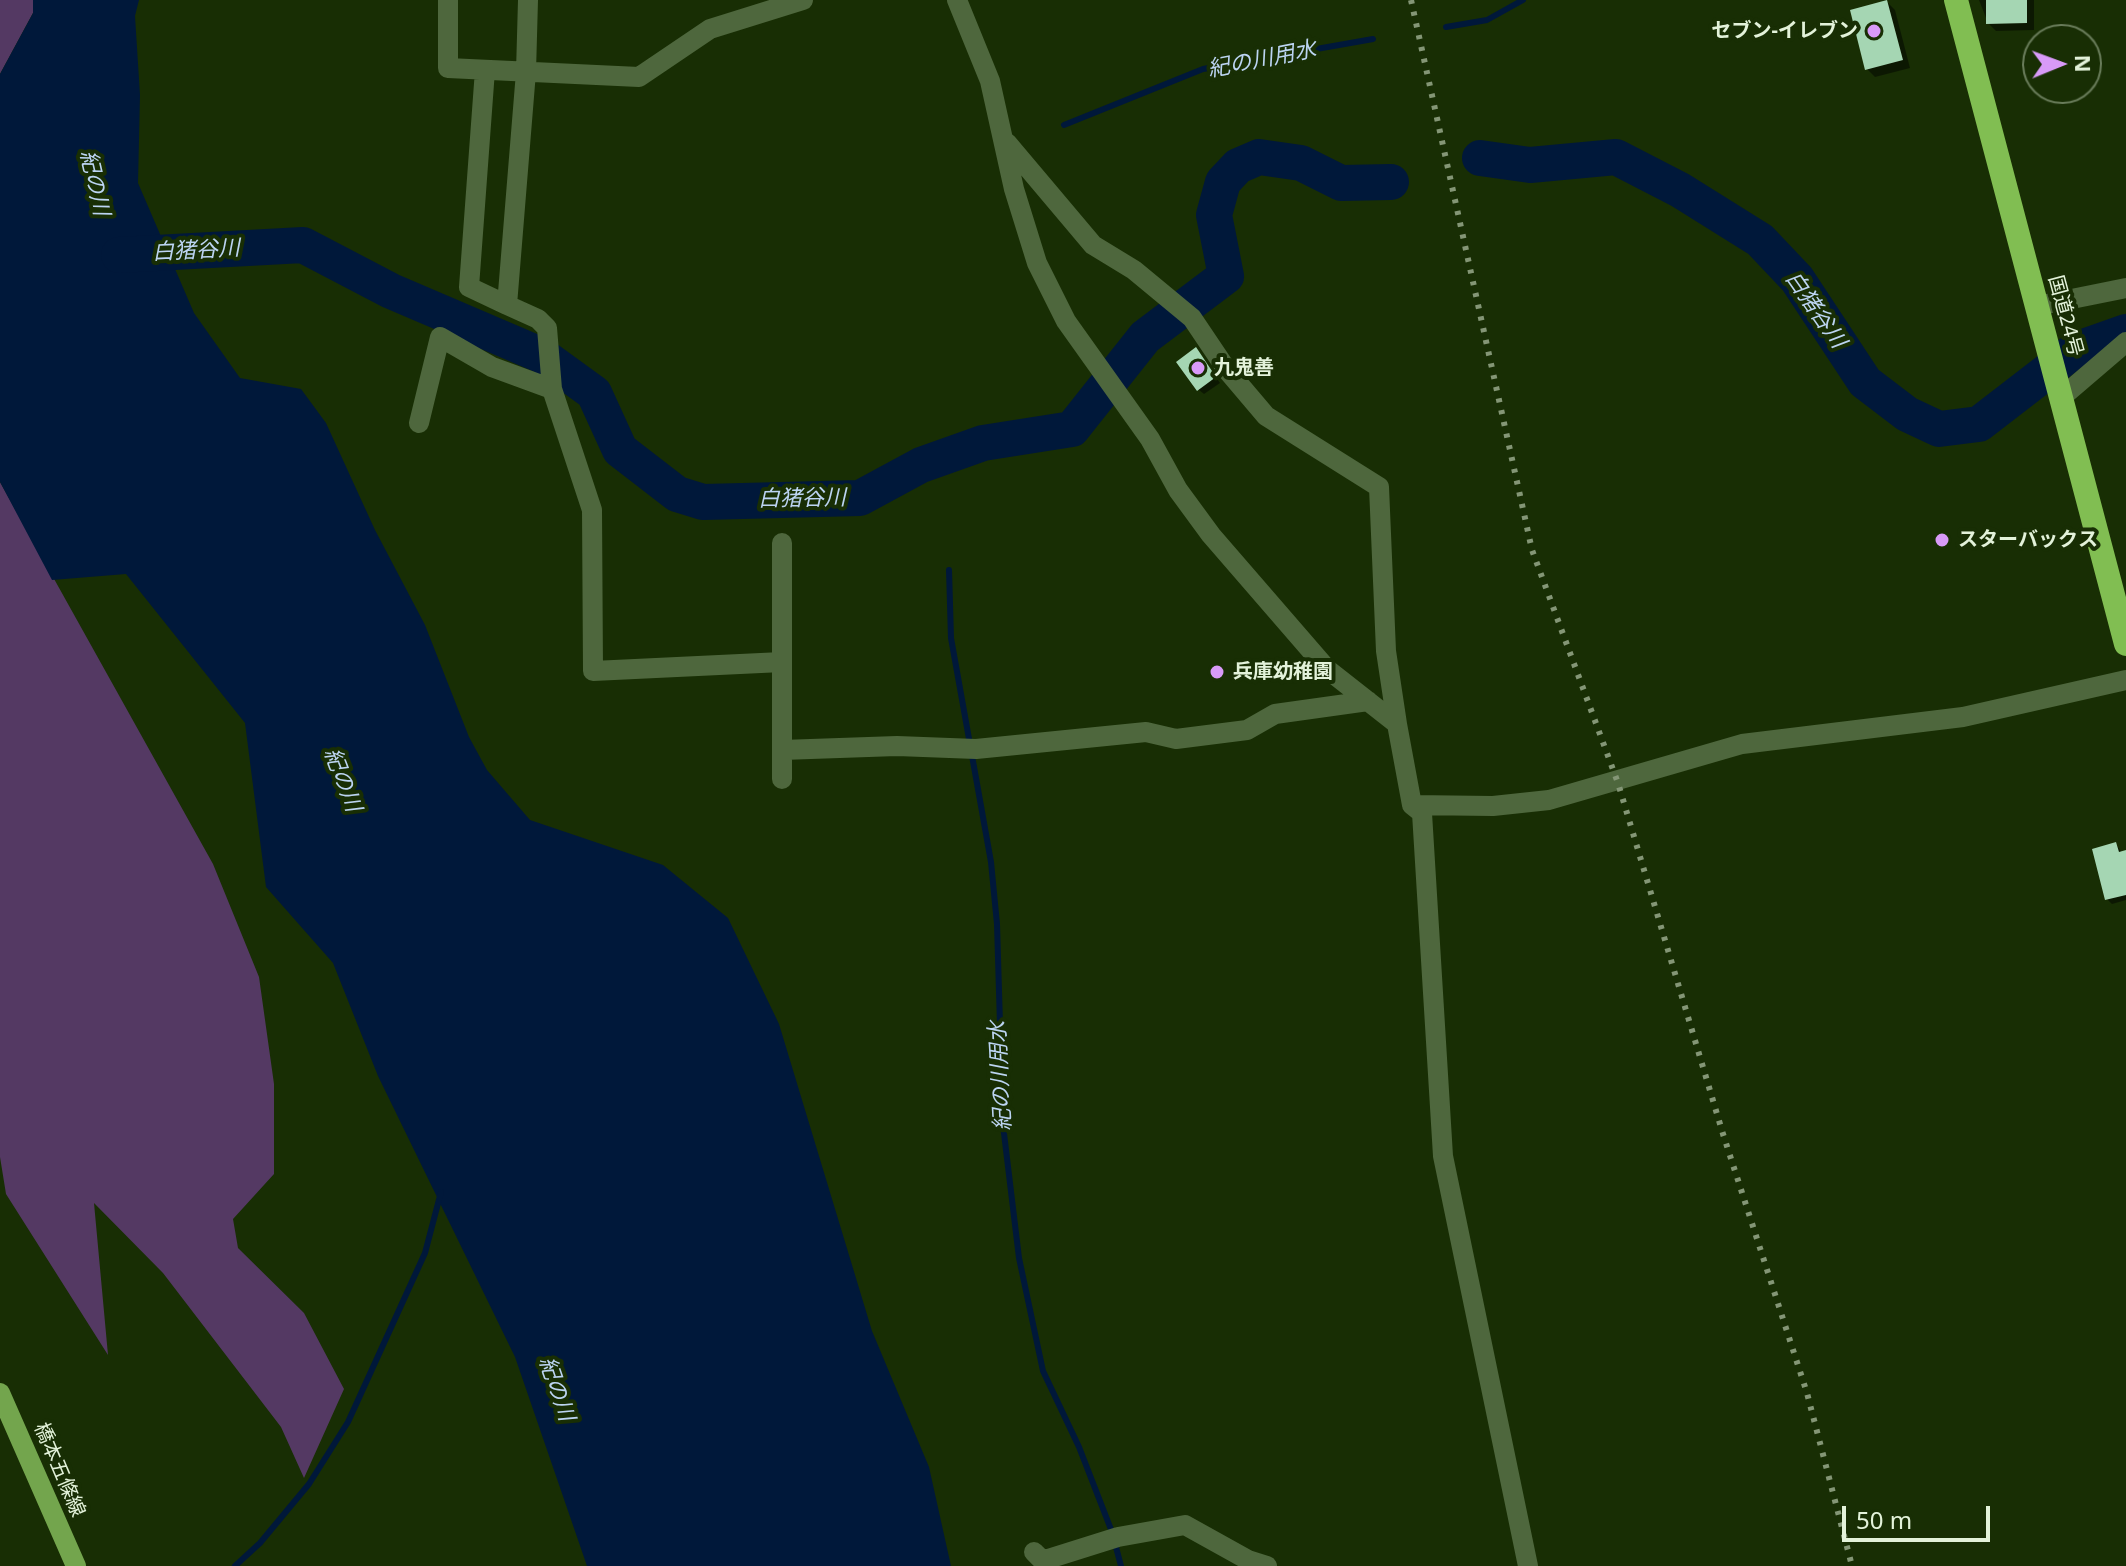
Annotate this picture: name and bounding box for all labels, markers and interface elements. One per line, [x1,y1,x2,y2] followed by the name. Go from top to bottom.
[1712,19,1858,43] place label: セブン-イレブン
[1865,22,1883,40] marker: セブン-イレブン
[2022,24,2102,104] north arrow
[1205,37,1319,83] water label: 紀の川用水
[2069,54,2099,73] text: N
[74,148,114,218] water label: 紀の川
[151,236,241,266] water label: 白猪谷川
[1779,266,1851,354] water label: 白猪谷川
[2043,273,2087,359] street label: 国道24号
[1214,356,1274,380] place label: 九鬼善
[1189,359,1207,377] marker: 九鬼善
[758,485,846,513] water label: 白猪谷川
[1958,528,2098,552] place label: スターバックス
[1933,531,1951,549] marker: スターバックス
[1233,660,1333,684] place label: 兵庫幼稚園
[1208,663,1226,681] marker: 兵庫幼稚園
[318,744,366,816] water label: 紀の川
[985,1020,1017,1132] water label: 紀の川用水
[533,1354,579,1424] water label: 紀の川
[28,1419,90,1521] street label: 橋本五條線
[1846,1490,1994,1540] scale bar
[1856,1503,1912,1536] text: 50 m

